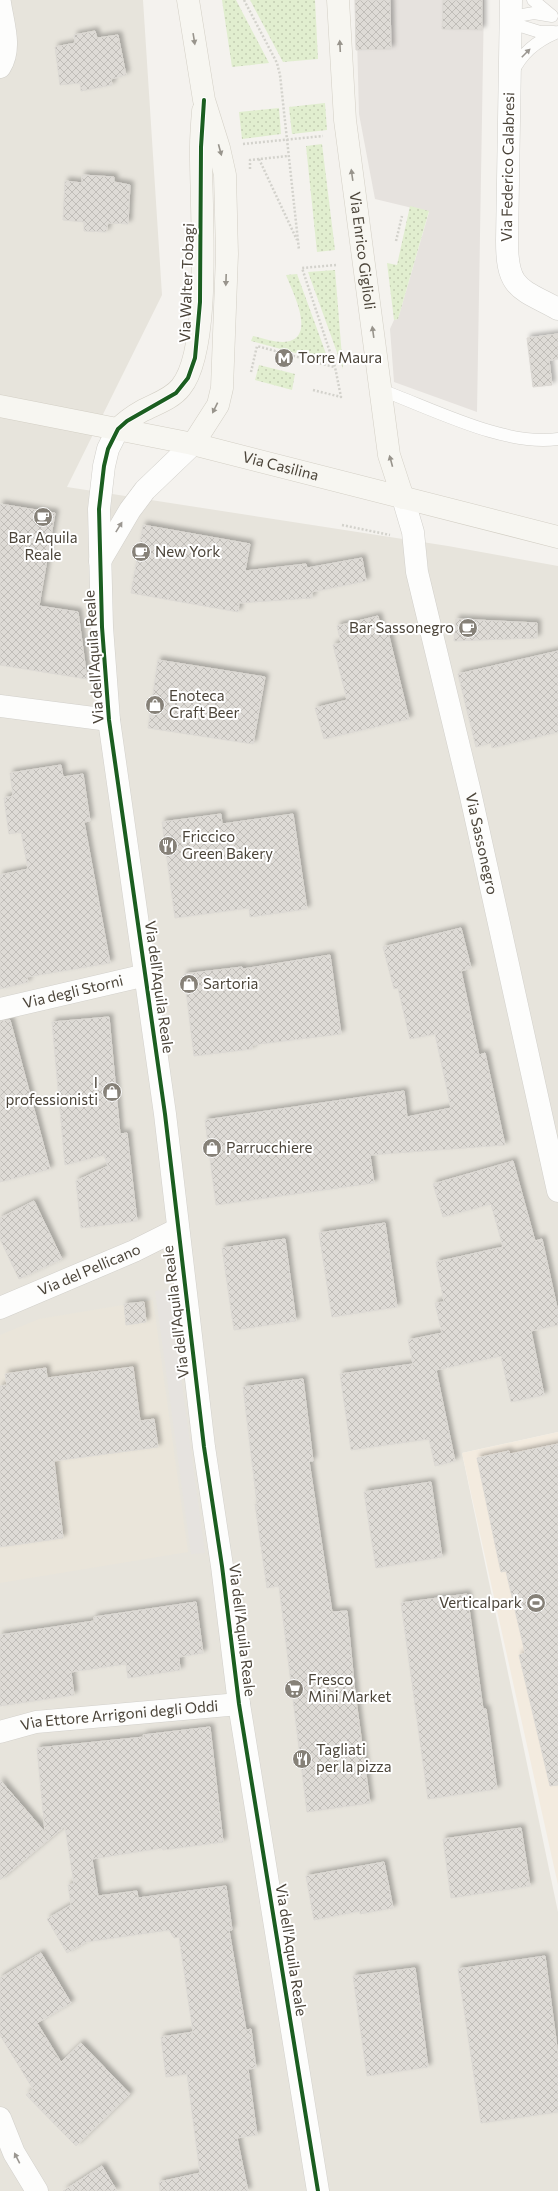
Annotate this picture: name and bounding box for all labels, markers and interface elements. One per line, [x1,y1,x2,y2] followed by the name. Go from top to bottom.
[192,32,198,45] one-way arrow
[337,39,343,52] one-way arrow
[521,48,531,58] one-way arrow
[497,92,517,242] street label: Via Federico Calabresi
[217,145,223,157] one-way arrow
[349,169,355,182] one-way arrow
[346,190,380,311] street label: Via Enrico Giglioli
[175,223,197,343] street label: Via Walter Tobagi
[223,274,230,286] one-way arrow
[370,326,376,338] one-way arrow
[273,347,295,369] metro station icon: Torre Maura
[298,348,382,366] place label: Torre Maura
[212,403,218,414] one-way arrow
[241,447,321,484] street label: Via Casilina
[387,455,393,467] one-way arrow
[32,506,54,528] cafe icon: Bar Aquila Reale
[115,521,122,533] one-way arrow
[8,528,78,563] place label: Bar Aquila Reale
[130,541,152,563] cafe icon: New York
[155,542,220,560] place label: New York
[79,590,107,724] street label: Via dell'Aquila Reale
[457,617,479,639] cafe icon: Bar Sassonegro
[349,618,454,636] place label: Bar Sassonegro
[169,686,239,721] place label: Enoteca Craft Beer
[144,694,166,716] shop icon: Enoteca Craft Beer
[462,791,502,896] street label: Via Sassonegro
[182,827,273,862] place label: Friccico Green Bakery
[157,835,179,857] restaurant icon: Friccico Green Bakery
[142,919,178,1054] street label: Via dell'Aquila Reale
[21,971,125,1011] street label: Via degli Storni
[178,973,200,995] shop icon: Sartoria
[203,974,258,992] place label: Sartoria
[5,1073,98,1108] place label: I professionisti
[101,1081,123,1103] shop icon: I professionisti
[201,1137,223,1159] shop icon: Parrucchiere
[226,1138,313,1156] place label: Parrucchiere
[35,1239,143,1299] street label: Via del Pellicano
[158,1245,192,1380] street label: Via dell'Aquila Reale
[226,1562,260,1697] street label: Via dell'Aquila Reale
[525,1592,547,1614] sports icon: Verticalpark
[439,1593,522,1611] place label: Verticalpark
[308,1670,391,1705] place label: Fresco Mini Market
[283,1678,305,1700] supermarket icon: Fresco Mini Market
[18,1696,219,1734] street label: Via Ettore Arrigoni degli Oddi
[316,1740,392,1775] place label: Tagliati per la pizza
[291,1748,313,1770] restaurant icon: Tagliati per la pizza
[273,1882,311,2017] street label: Via dell'Aquila Reale
[14,2152,20,2164] one-way arrow

